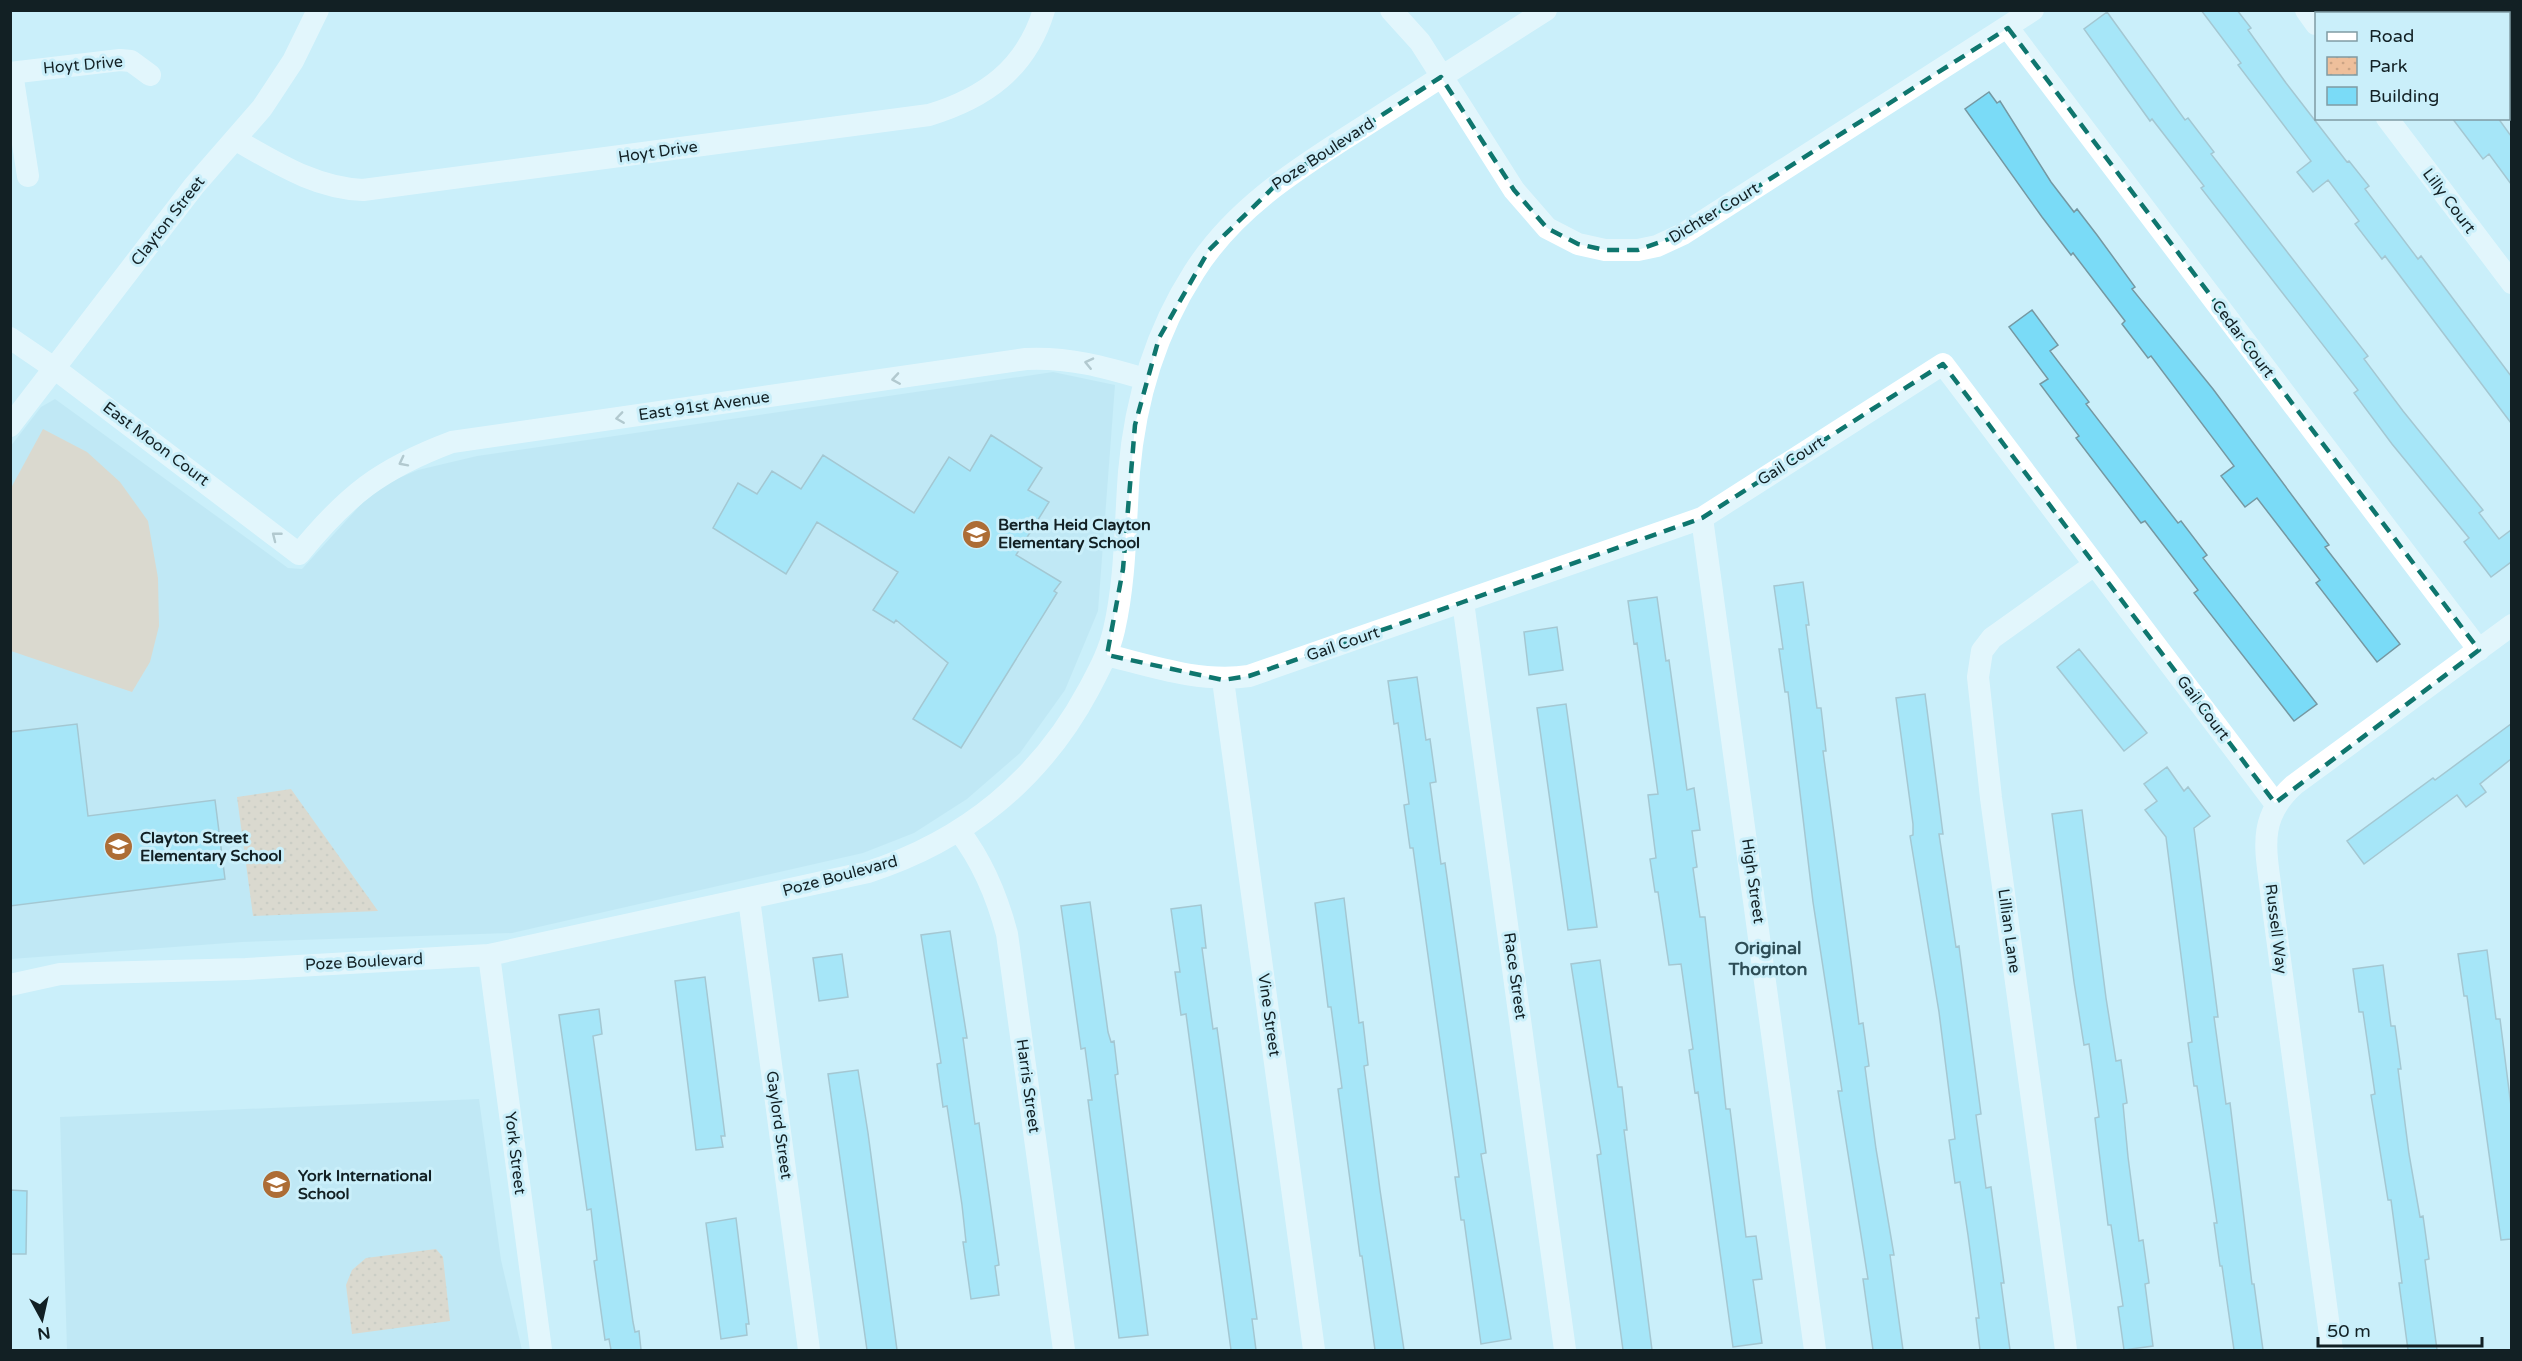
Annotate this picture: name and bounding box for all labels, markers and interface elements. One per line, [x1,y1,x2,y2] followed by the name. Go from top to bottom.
[2315,12,2510,120] legend
[2369,25,2414,47] text: Road
[42,52,124,78] street label: Hoyt Drive
[2369,55,2408,77] text: Park
[2369,85,2439,107] text: Building
[1268,113,1378,195] street label: Poze Boulevard
[617,137,699,167] street label: Hoyt Drive
[2418,164,2480,238] street label: Lilly Court
[127,172,209,270] street label: Clayton Street
[1665,178,1763,248] street label: Dichter Court
[2207,296,2279,382] street label: Cedar Court
[1084,358,1094,371] one-way arrow
[891,372,900,384] one-way arrow
[637,387,771,425] street label: East 91st Avenue
[99,397,213,491] street label: East Moon Court
[615,412,624,424] one-way arrow
[1754,432,1828,490] street label: Gail Court
[398,455,409,466] one-way arrow
[998,515,1151,553] place label: Bertha Heid Clayton Elementary School
[961,518,993,550] school or university icon: Bertha Heid Clayton Elementary School
[272,533,283,544] one-way arrow
[1304,622,1382,666] street label: Gail Court
[2172,672,2234,744] street label: Gail Court
[140,828,282,866] place label: Clayton Street Elementary School
[103,831,135,863] school or university icon: Clayton Street Elementary School
[1737,837,1769,925] street label: High Street
[780,851,900,901] street label: Poze Boulevard
[2261,883,2291,976] street label: Russell Way
[1993,887,2025,975] street label: Lillian Lane
[1499,931,1531,1021] street label: Race Street
[1727,937,1808,980] district label: Original Thornton
[304,949,424,975] street label: Poze Boulevard
[1253,972,1285,1058] street label: Vine Street
[1011,1038,1045,1134] street label: Harris Street
[762,1070,796,1180] street label: Gaylord Street
[500,1110,530,1196] street label: York Street
[298,1166,432,1204] place label: York International School
[261,1169,293,1201] school or university icon: York International School
[12,1289,72,1349] north arrow
[2318,1310,2482,1348] scale bar
[2327,1320,2371,1342] text: 50 m
[36,1322,52,1344] text: N

